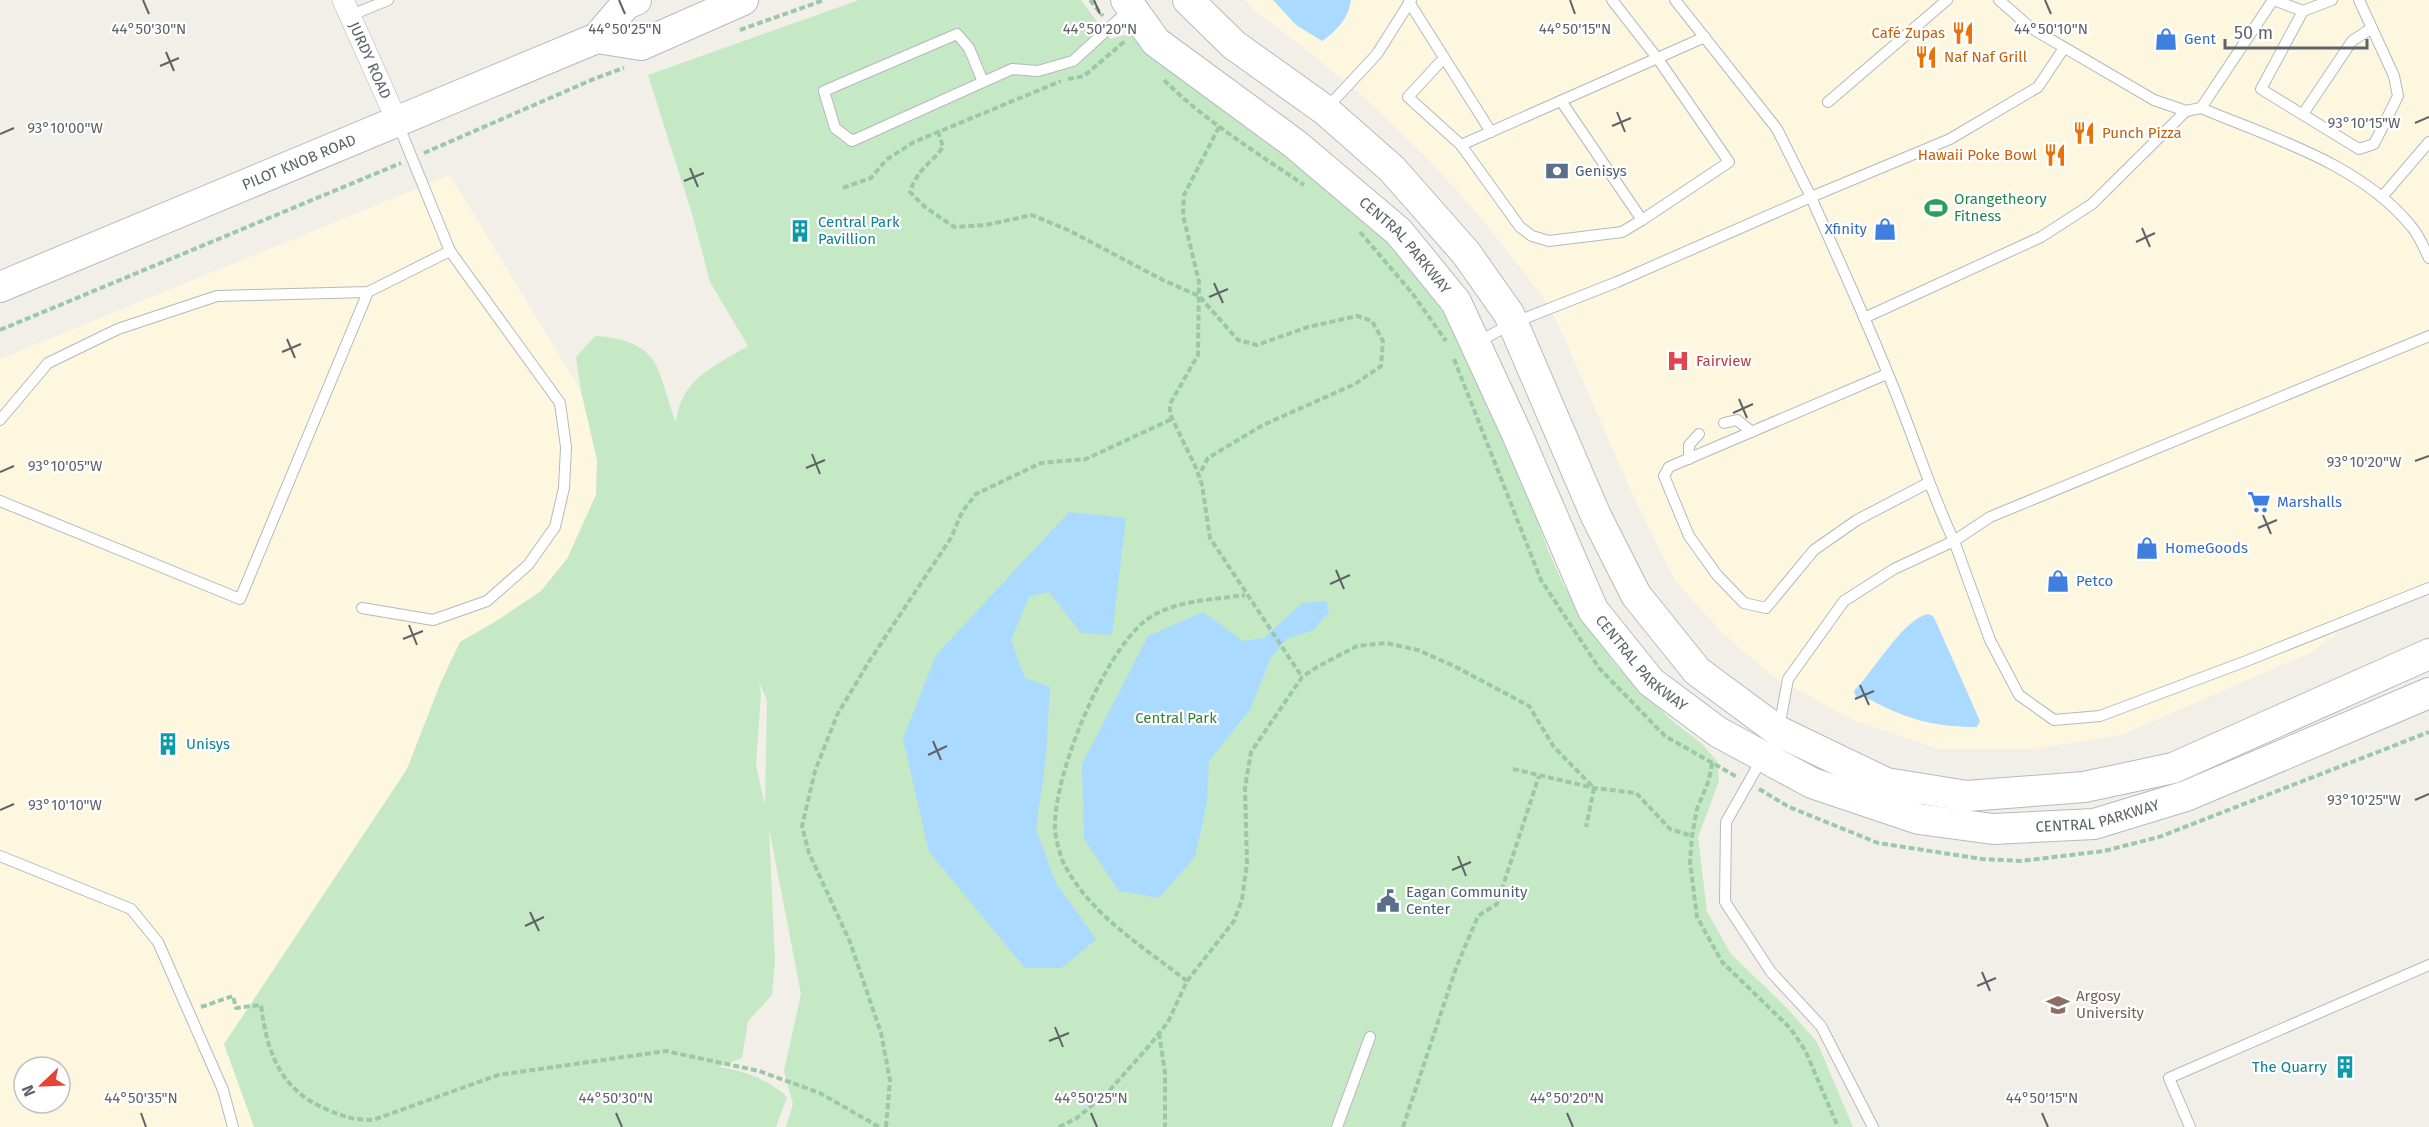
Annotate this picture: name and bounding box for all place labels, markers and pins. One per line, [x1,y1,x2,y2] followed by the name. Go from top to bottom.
[1950,20,1976,46] restaurant icon: Café Zupas
[1872,24,1945,42] place label: Café Zupas
[2153,26,2179,52] shop icon: Gent
[2184,30,2216,48] place label: Gent
[1913,44,1939,70] restaurant icon: Naf Naf Grill
[1944,48,2028,66] place label: Naf Naf Grill
[2071,120,2097,146] restaurant icon: Punch Pizza
[2102,124,2182,142] place label: Punch Pizza
[2042,142,2068,168] restaurant icon: Hawaii Poke Bowl
[1918,146,2038,164] place label: Hawaii Poke Bowl
[1544,158,1570,184] bank icon: Genisys
[1575,162,1627,180] place label: Genisys
[1954,190,2047,225] place label: Orangetheory Fitness
[1923,195,1949,221] sports icon: Orangetheory Fitness
[818,213,900,248] place label: Central Park Pavillion
[1872,216,1898,242] shop icon: Xfinity
[787,218,813,244] building icon: Central Park Pavillion
[1825,220,1868,238] place label: Xfinity
[1665,348,1691,374] hospital icon: Fairview
[1696,352,1751,370] place label: Fairview
[2246,489,2272,515] supermarket icon: Marshalls
[2277,493,2342,511] place label: Marshalls
[2134,535,2160,561] shop icon: HomeGoods
[2165,539,2248,557] place label: HomeGoods
[2045,568,2071,594] shop icon: Petco
[2076,572,2113,590] place label: Petco
[155,731,181,757] building icon: Unisys
[186,735,230,753] place label: Unisys
[1406,883,1528,918] place label: Eagan Community Center
[1375,888,1401,914] public building icon: Eagan Community Center
[2076,987,2145,1022] place label: Argosy University
[2045,992,2071,1018] school or university icon: Argosy University
[2332,1054,2358,1080] building icon: The Quarry
[2252,1058,2328,1076] place label: The Quarry

